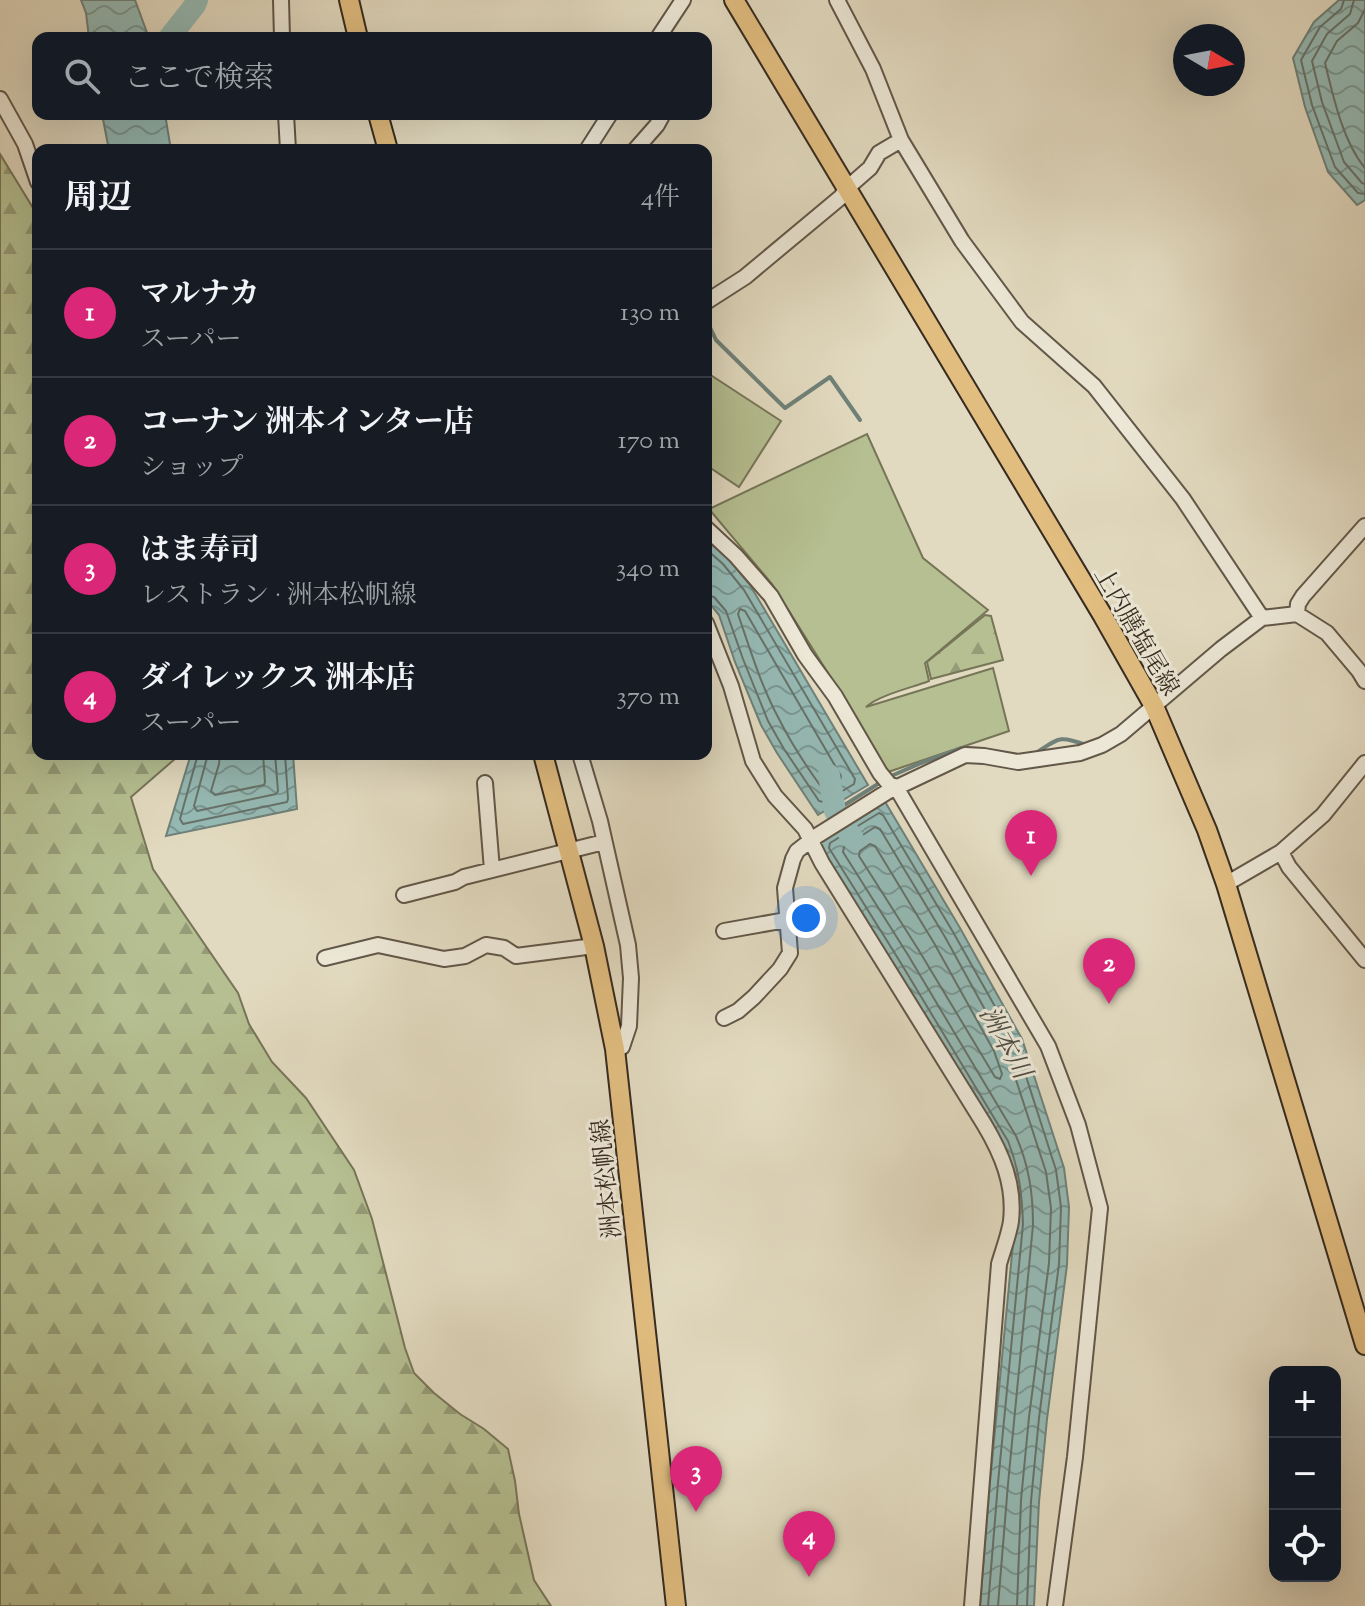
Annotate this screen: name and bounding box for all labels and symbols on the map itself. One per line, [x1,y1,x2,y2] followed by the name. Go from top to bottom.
[1173,24,1245,96] north arrow
[1085,561,1186,703] street label: 上内膳塩尾線
[1005,810,1057,876] pin: 1
[786,898,826,938] your location
[1083,938,1135,1004] pin: 2
[969,1000,1040,1089] water label: 洲本川
[585,1117,631,1240] street label: 洲本松帆線
[670,1446,722,1512] pin: 3
[783,1511,835,1577] pin: 4

